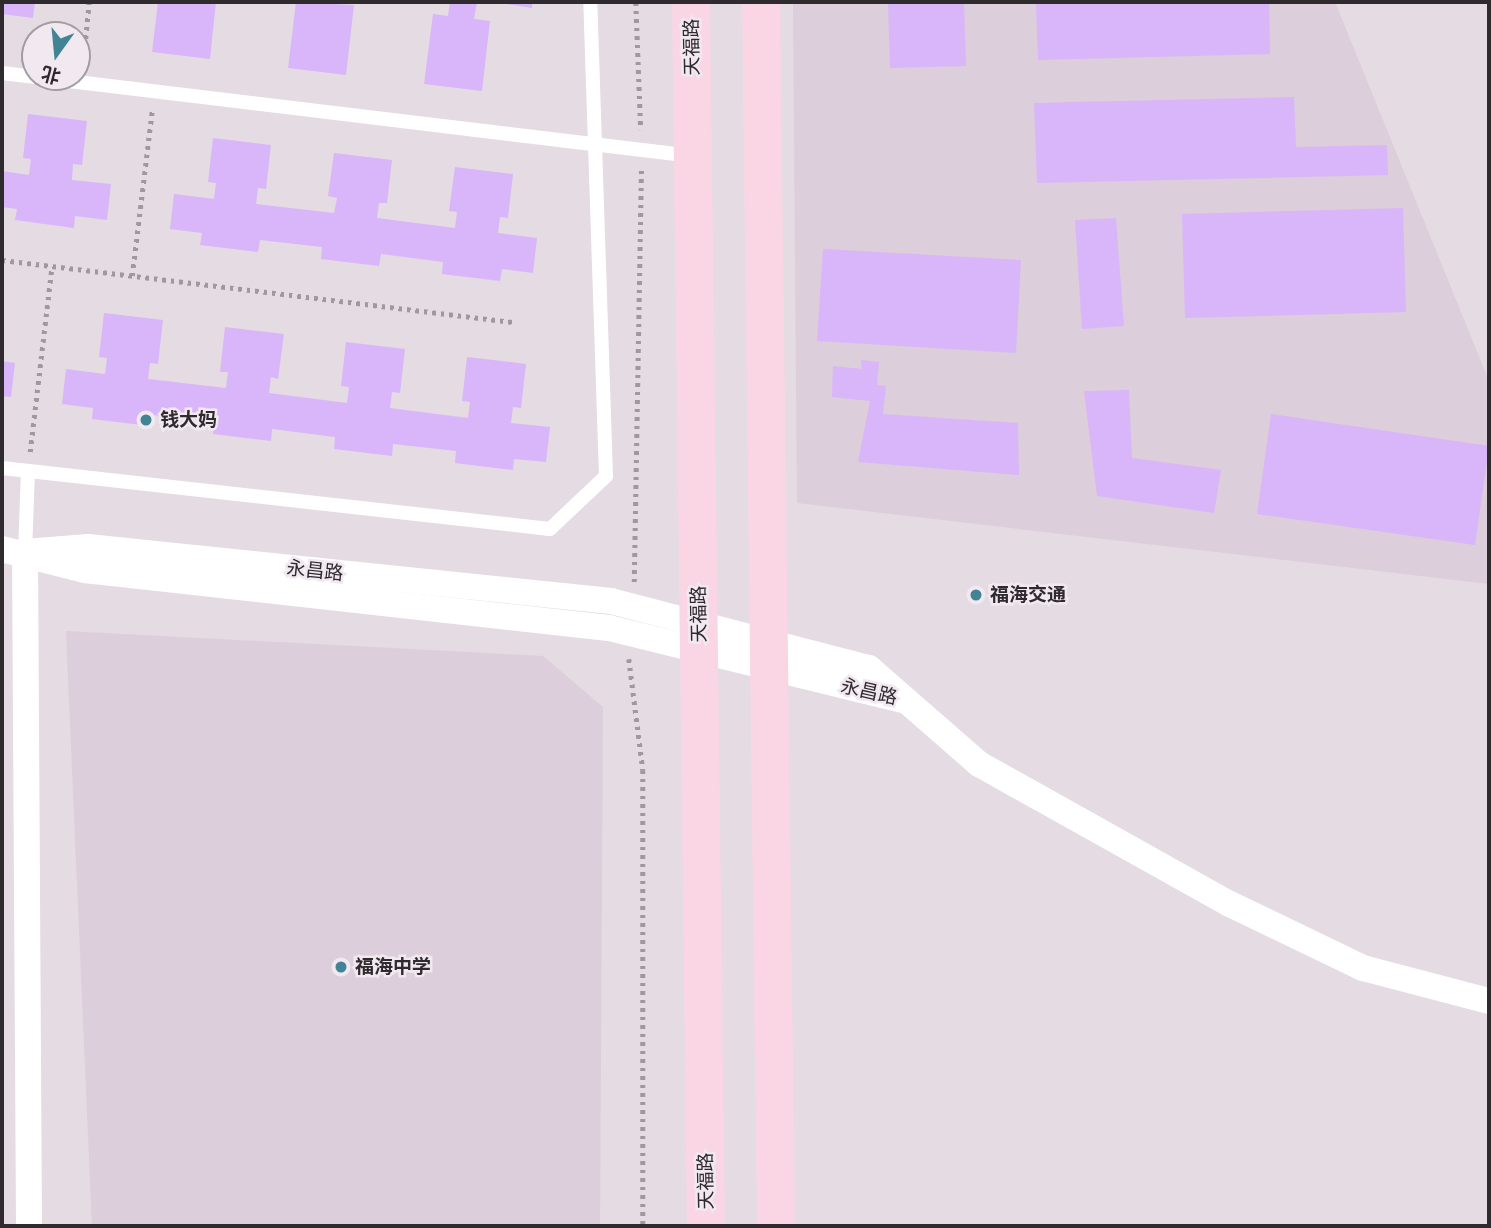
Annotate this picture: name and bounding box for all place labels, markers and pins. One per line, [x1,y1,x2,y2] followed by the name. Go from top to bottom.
[160,409,217,431] place label: 钱大妈
[138,412,154,428] marker: 钱大妈
[990,584,1066,606] place label: 福海交通
[968,587,984,603] marker: 福海交通
[355,956,431,978] place label: 福海中学
[333,959,349,975] marker: 福海中学

